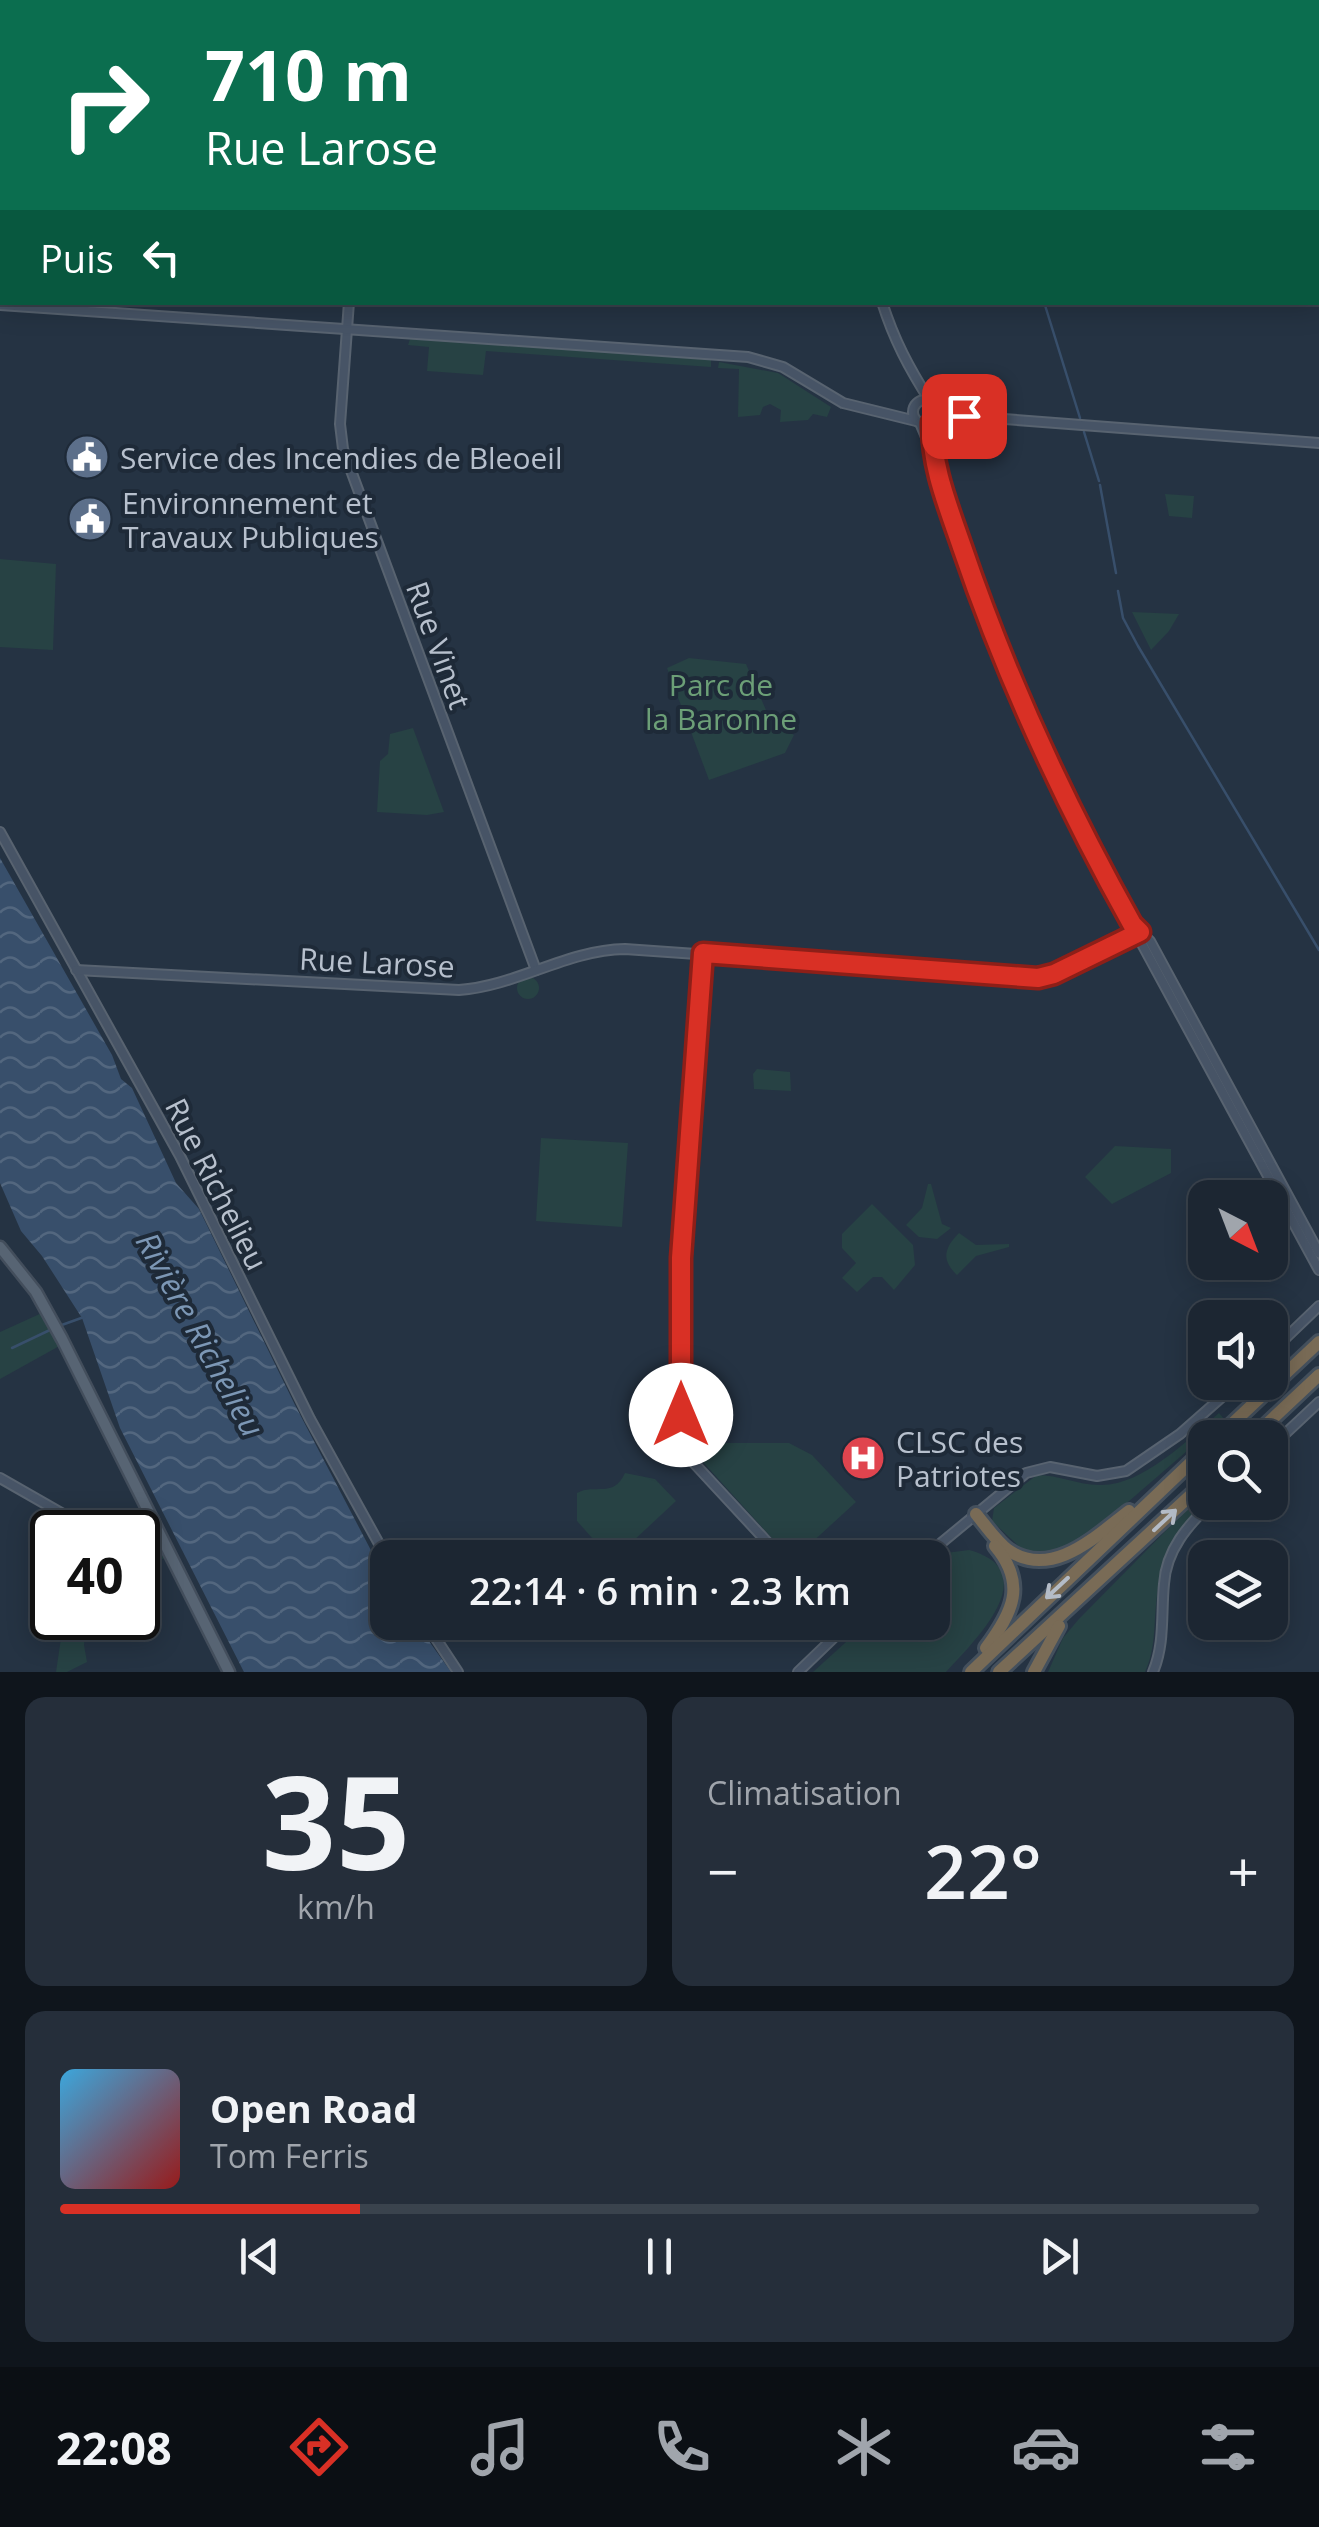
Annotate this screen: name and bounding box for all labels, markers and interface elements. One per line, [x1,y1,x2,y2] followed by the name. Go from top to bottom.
[205,26,412,122] text: 710 m
[40,40,170,170] icon: right
[205,117,438,178] text: Rue Larose
[134,230,189,285] icon: left
[40,232,114,284] text: Puis
[922,374,1007,459] pin
[937,389,992,444] icon: arrive
[64,434,110,480] public building icon: Service des Incendies de Bleoeil
[120,437,563,478] place label: Service des Incendies de Bleoeil
[122,482,379,557] place label: Environnement et Travaux Publiques
[67,496,113,542] public building icon: Environnement et Travaux Publiques
[397,576,481,714] street label: Rue Vinet
[645,664,797,739] park label: Parc de la Baronne
[298,937,456,987] street label: Rue Larose
[156,1091,278,1277] street label: Rue Richelieu
[1188,1180,1288,1280] north arrow
[1188,1180,1288,1640] map controls
[127,1224,275,1444] water label: Rivière Richelieu
[1188,1300,1288,1400] button: sound
[629,1363,733,1467] position arrow
[1188,1420,1288,1520] button: search
[896,1421,1023,1496] place label: CLSC des Patriotes
[840,1435,886,1481] hospital icon: CLSC des Patriotes
[1152,1508,1176,1532] one-way arrow
[30,1510,160,1640] speed limit sign: 40
[1188,1540,1288,1640] button: layers
[469,1564,851,1616] text: 22:14 · 6 min · 2.3 km
[1045,1576,1070,1599] one-way arrow
[262,1731,410,1908] text: 35
[707,1771,902,1814] text: Climatisation
[924,1819,1042,1921] text: 22°
[707,1833,738,1908] text: −
[1228,1833,1259,1908] text: +
[297,1885,375,1928] text: km/h
[210,2082,417,2134] text: Open Road
[210,2134,369,2177] text: Tom Ferris
[232,2229,287,2284] icon: previous
[632,2229,687,2284] icon: pause
[1032,2229,1087,2284] icon: next
[284,2412,354,2482] icon: directions
[465,2412,535,2482] icon: music
[647,2412,717,2482] icon: phone
[829,2412,899,2482] icon: climate
[1011,2412,1081,2482] icon: car
[1193,2412,1263,2482] icon: filters
[56,2417,172,2478] text: 22:08

